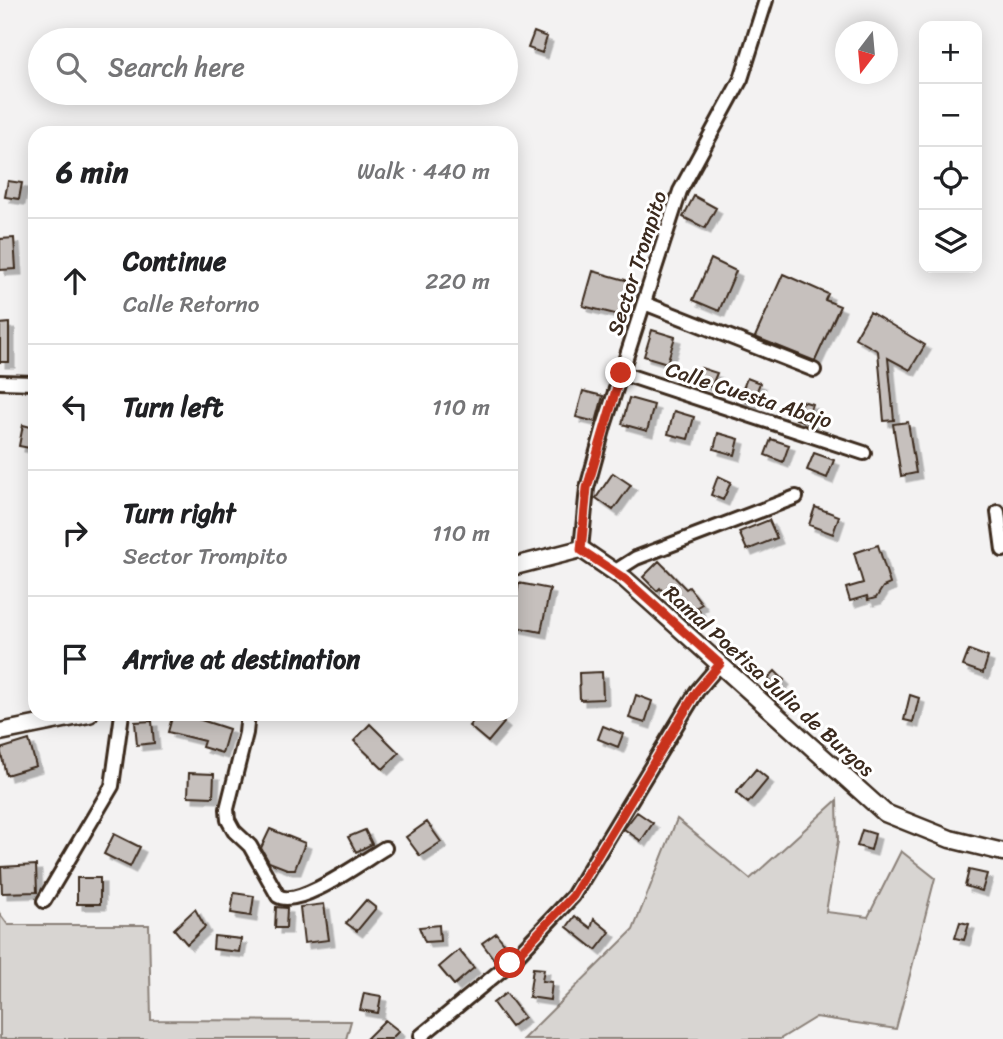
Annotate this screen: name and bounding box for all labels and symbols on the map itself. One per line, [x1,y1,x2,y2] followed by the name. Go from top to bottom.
[835,21,898,84] north arrow
[596,185,678,340] street label: Sector Trompito
[661,350,838,440] street label: Calle Cuesta Abajo
[605,357,636,388] route end
[655,575,884,787] street label: Ramal Poetisa Julia de Burgos
[494,947,525,978] route start

